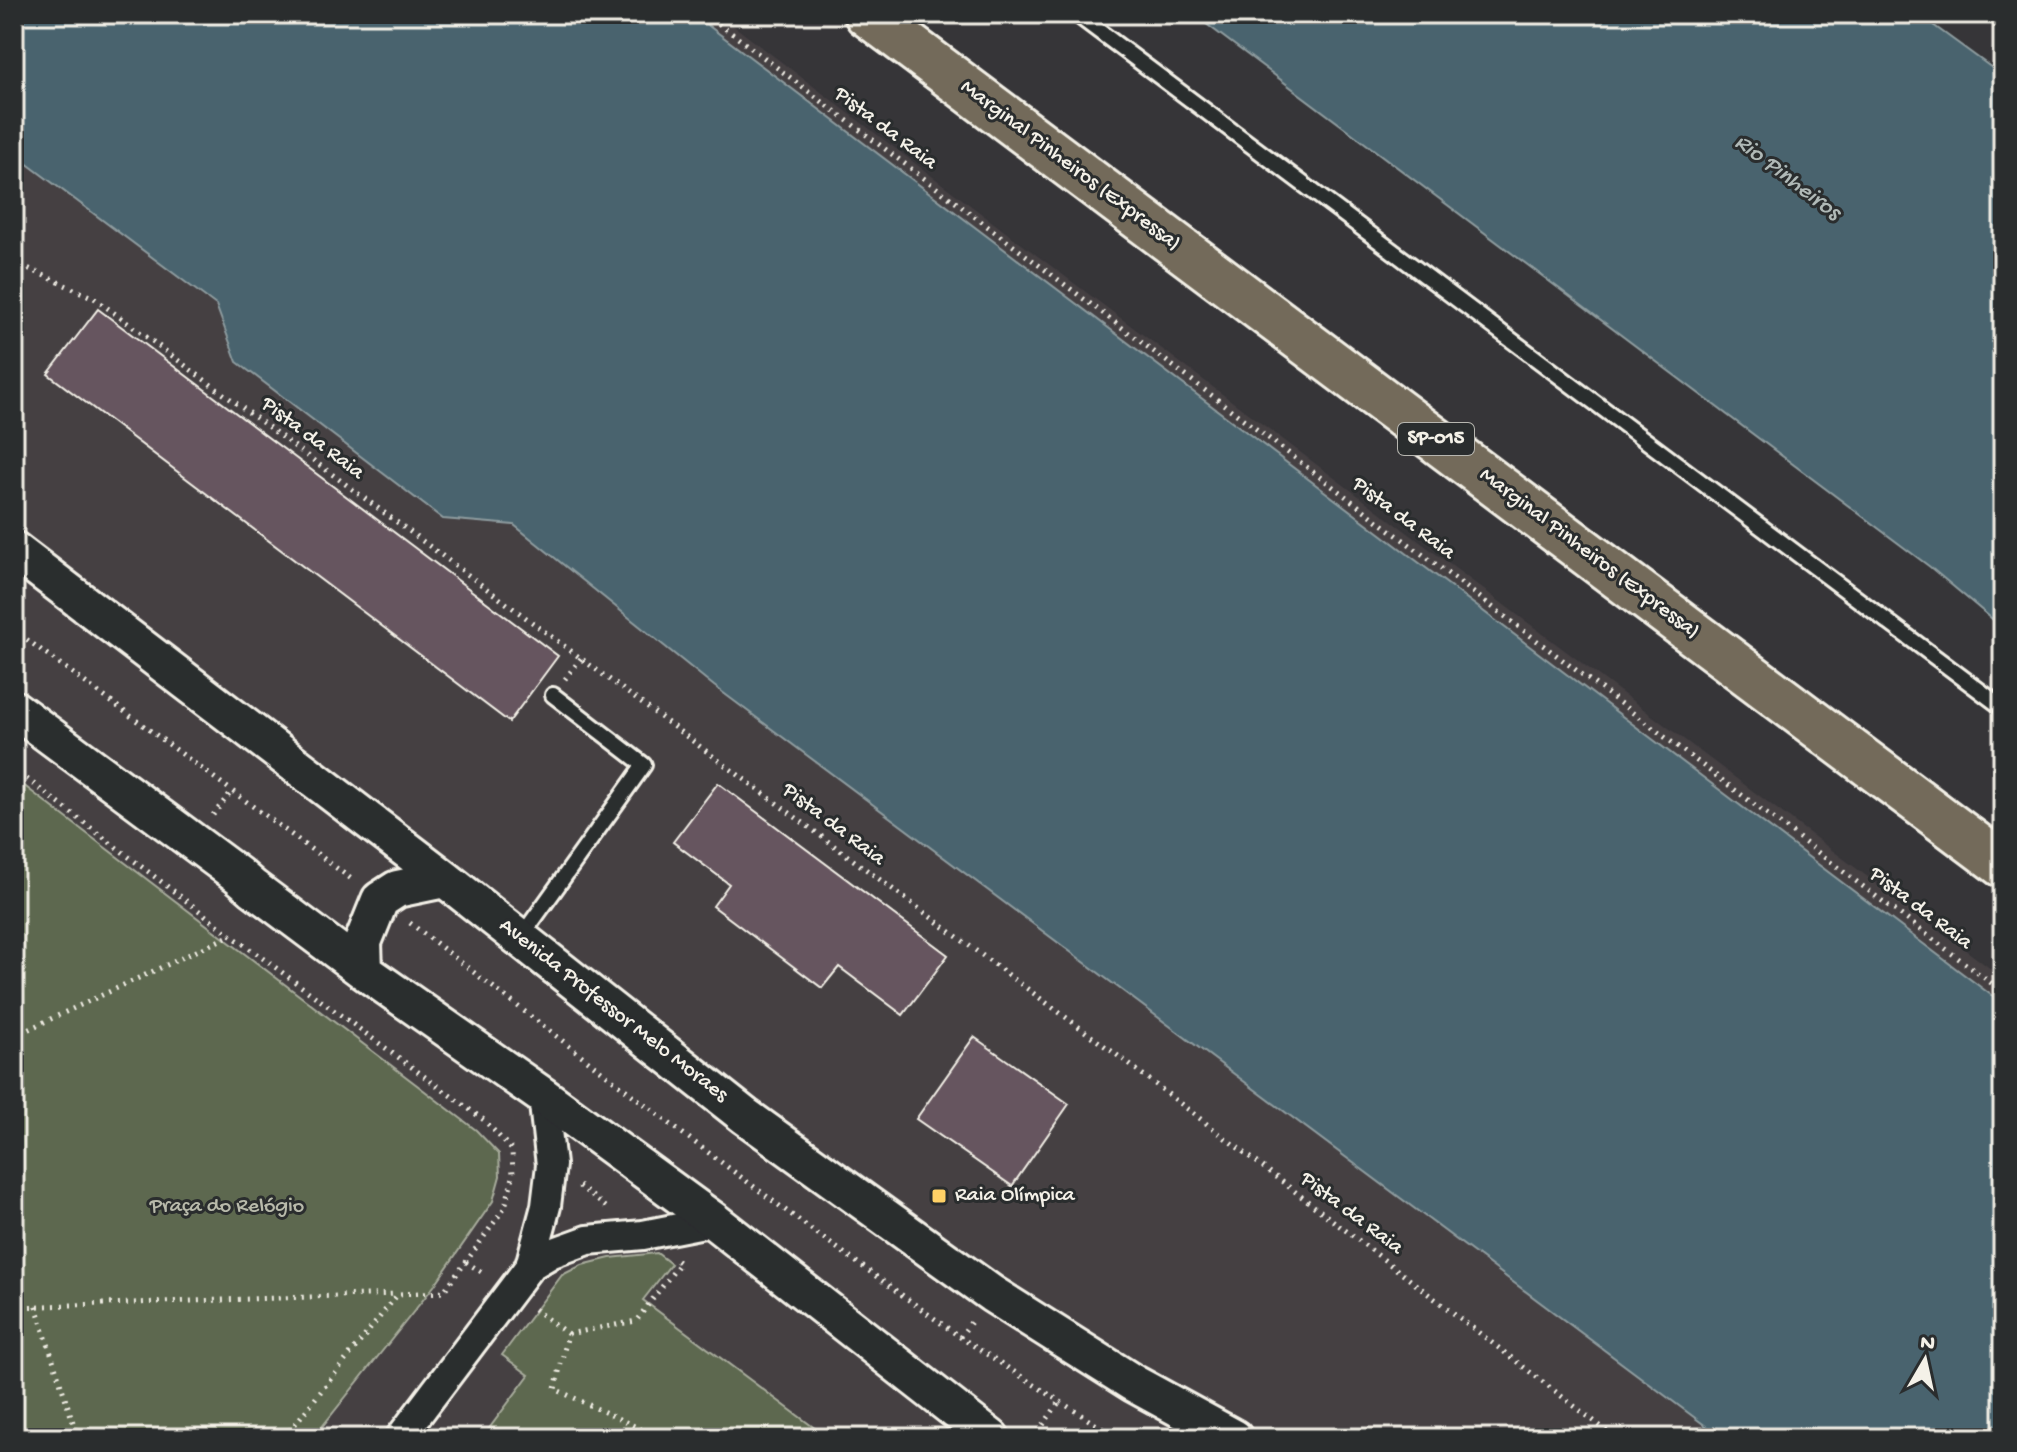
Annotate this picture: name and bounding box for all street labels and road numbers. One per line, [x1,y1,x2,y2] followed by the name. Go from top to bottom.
[955,75,1185,257] street label: Marginal Pinheiros (Expressa)
[827,81,942,177] street label: Pista da Raia
[254,391,369,487] street label: Pista da Raia
[1398,423,1474,455] road number: SP-015
[1474,463,1704,645] street label: Marginal Pinheiros (Expressa)
[1345,471,1460,567] street label: Pista da Raia
[775,777,890,873] street label: Pista da Raia
[1862,861,1977,957] street label: Pista da Raia
[493,913,734,1109] street label: Avenida Professor Melo Moraes
[1293,1166,1408,1262] street label: Pista da Raia

